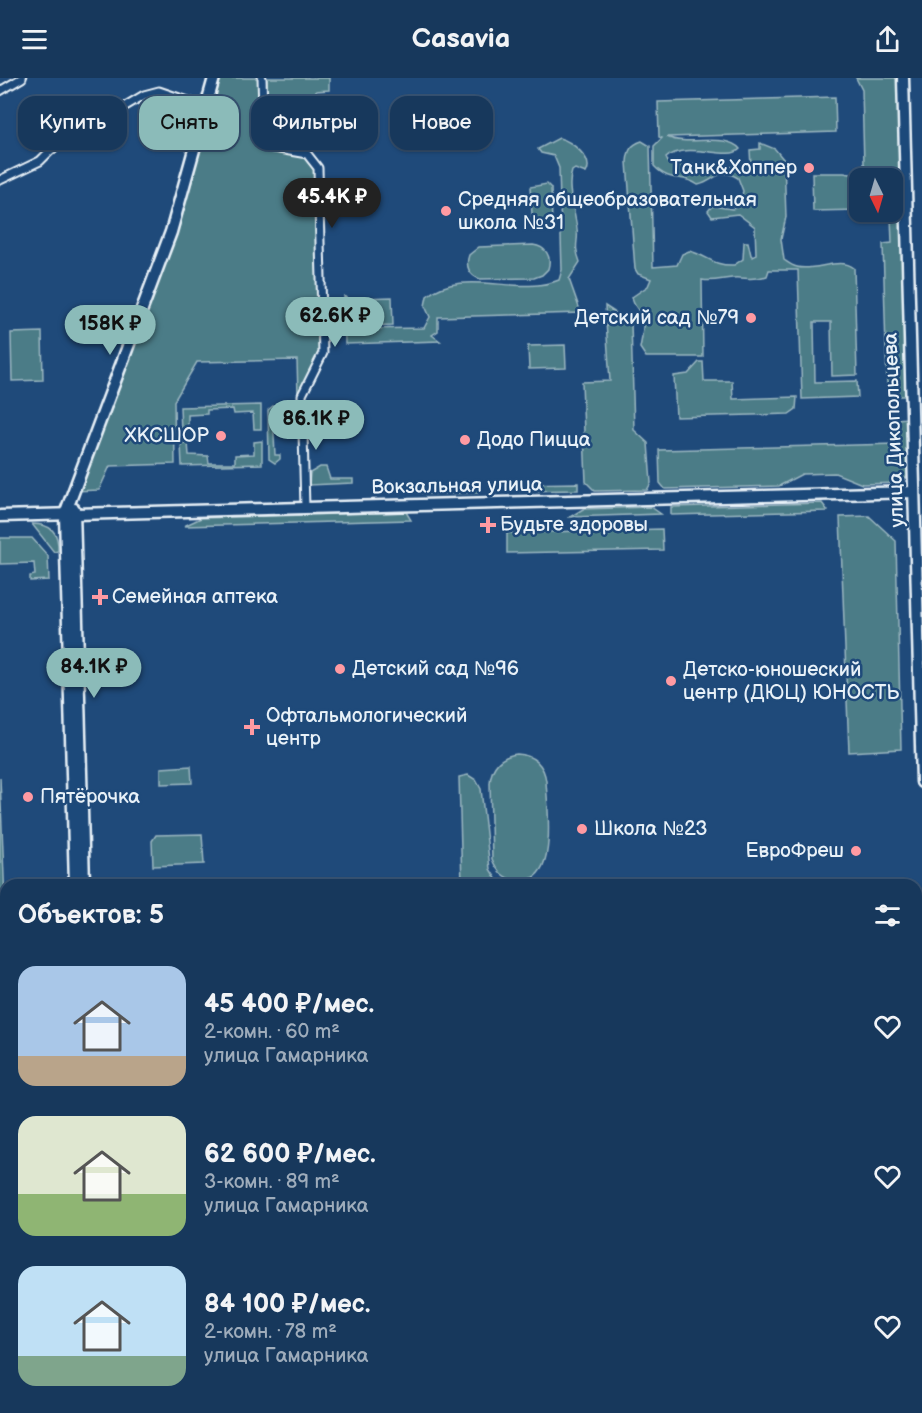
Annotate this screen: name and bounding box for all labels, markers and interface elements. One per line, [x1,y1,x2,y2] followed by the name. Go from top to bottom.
[18,23,51,56] icon: menu
[412,23,510,55] text: Casavia
[871,23,904,56] icon: share
[18,96,127,150] chip: Купить
[139,96,239,150] chip: Снять
[251,96,378,150] chip: Фильтры
[390,96,493,150] chip: Новое
[670,156,798,180] place label: Танк&Хоппер
[802,161,816,175] marker: Танк&Хоппер
[849,168,903,222] north arrow
[849,168,903,222] map controls
[277,178,387,229] pin: 45.4K ₽
[297,185,367,209] text: 45.4K ₽
[458,188,757,235] place label: Средняя общеобразовательная школа №31
[439,204,453,218] marker: Средняя общеобразовательная школа №31
[280,297,390,348] pin: 62.6K ₽
[299,304,371,328] text: 62.6K ₽
[61,305,159,356] pin: 158K ₽
[574,306,739,330] place label: Детский сад №79
[744,311,758,325] marker: Детский сад №79
[79,312,141,336] text: 158K ₽
[879,332,909,528] street label: улица Дикопольцева
[261,400,371,451] pin: 86.1K ₽
[282,407,350,431] text: 86.1K ₽
[125,424,209,448] place label: ХКСШОР
[477,428,591,452] place label: Додо Пицца
[214,429,228,443] marker: ХКСШОР
[458,433,472,447] marker: Додо Пицца
[371,473,543,499] street label: Вокзальная улица
[500,513,648,537] place label: Будьте здоровы
[481,518,495,532] marker: Будьте здоровы
[112,585,278,609] place label: Семейная аптека
[93,590,107,604] marker: Семейная аптека
[39,648,149,699] pin: 84.1K ₽
[60,655,128,679] text: 84.1K ₽
[352,657,519,681] place label: Детский сад №96
[683,658,900,705] place label: Детско-юношеский центр (ДЮЦ) ЮНОСТЬ
[333,662,347,676] marker: Детский сад №96
[664,674,678,688] marker: Детско-юношеский центр (ДЮЦ) ЮНОСТЬ
[266,704,467,751] place label: Офтальмологический центр
[243,718,261,736] marker: Офтальмологический центр
[40,785,140,809] place label: Пятёрочка
[21,790,35,804] marker: Пятёрочка
[594,817,708,841] place label: Школа №23
[575,822,589,836] marker: Школа №23
[745,839,844,863] place label: ЕвроФреш
[849,844,863,858] marker: ЕвроФреш
[871,899,904,932] icon: filters
[18,900,164,931] text: Объектов: 5
[204,989,374,1020] text: 45 400 ₽/мес.
[66,990,138,1062] icon: home
[871,1010,904,1043] icon: heart
[204,1020,340,1044] text: 2-комн. · 60 m²
[204,1044,368,1068] text: улица Гамарника
[204,1139,376,1170] text: 62 600 ₽/мес.
[66,1140,138,1212] icon: home
[871,1160,904,1193] icon: heart
[204,1170,340,1194] text: 3-комн. · 89 m²
[204,1194,368,1218] text: улица Гамарника
[204,1289,371,1320] text: 84 100 ₽/мес.
[66,1290,138,1362] icon: home
[871,1310,904,1343] icon: heart
[204,1320,337,1344] text: 2-комн. · 78 m²
[204,1344,368,1368] text: улица Гамарника

